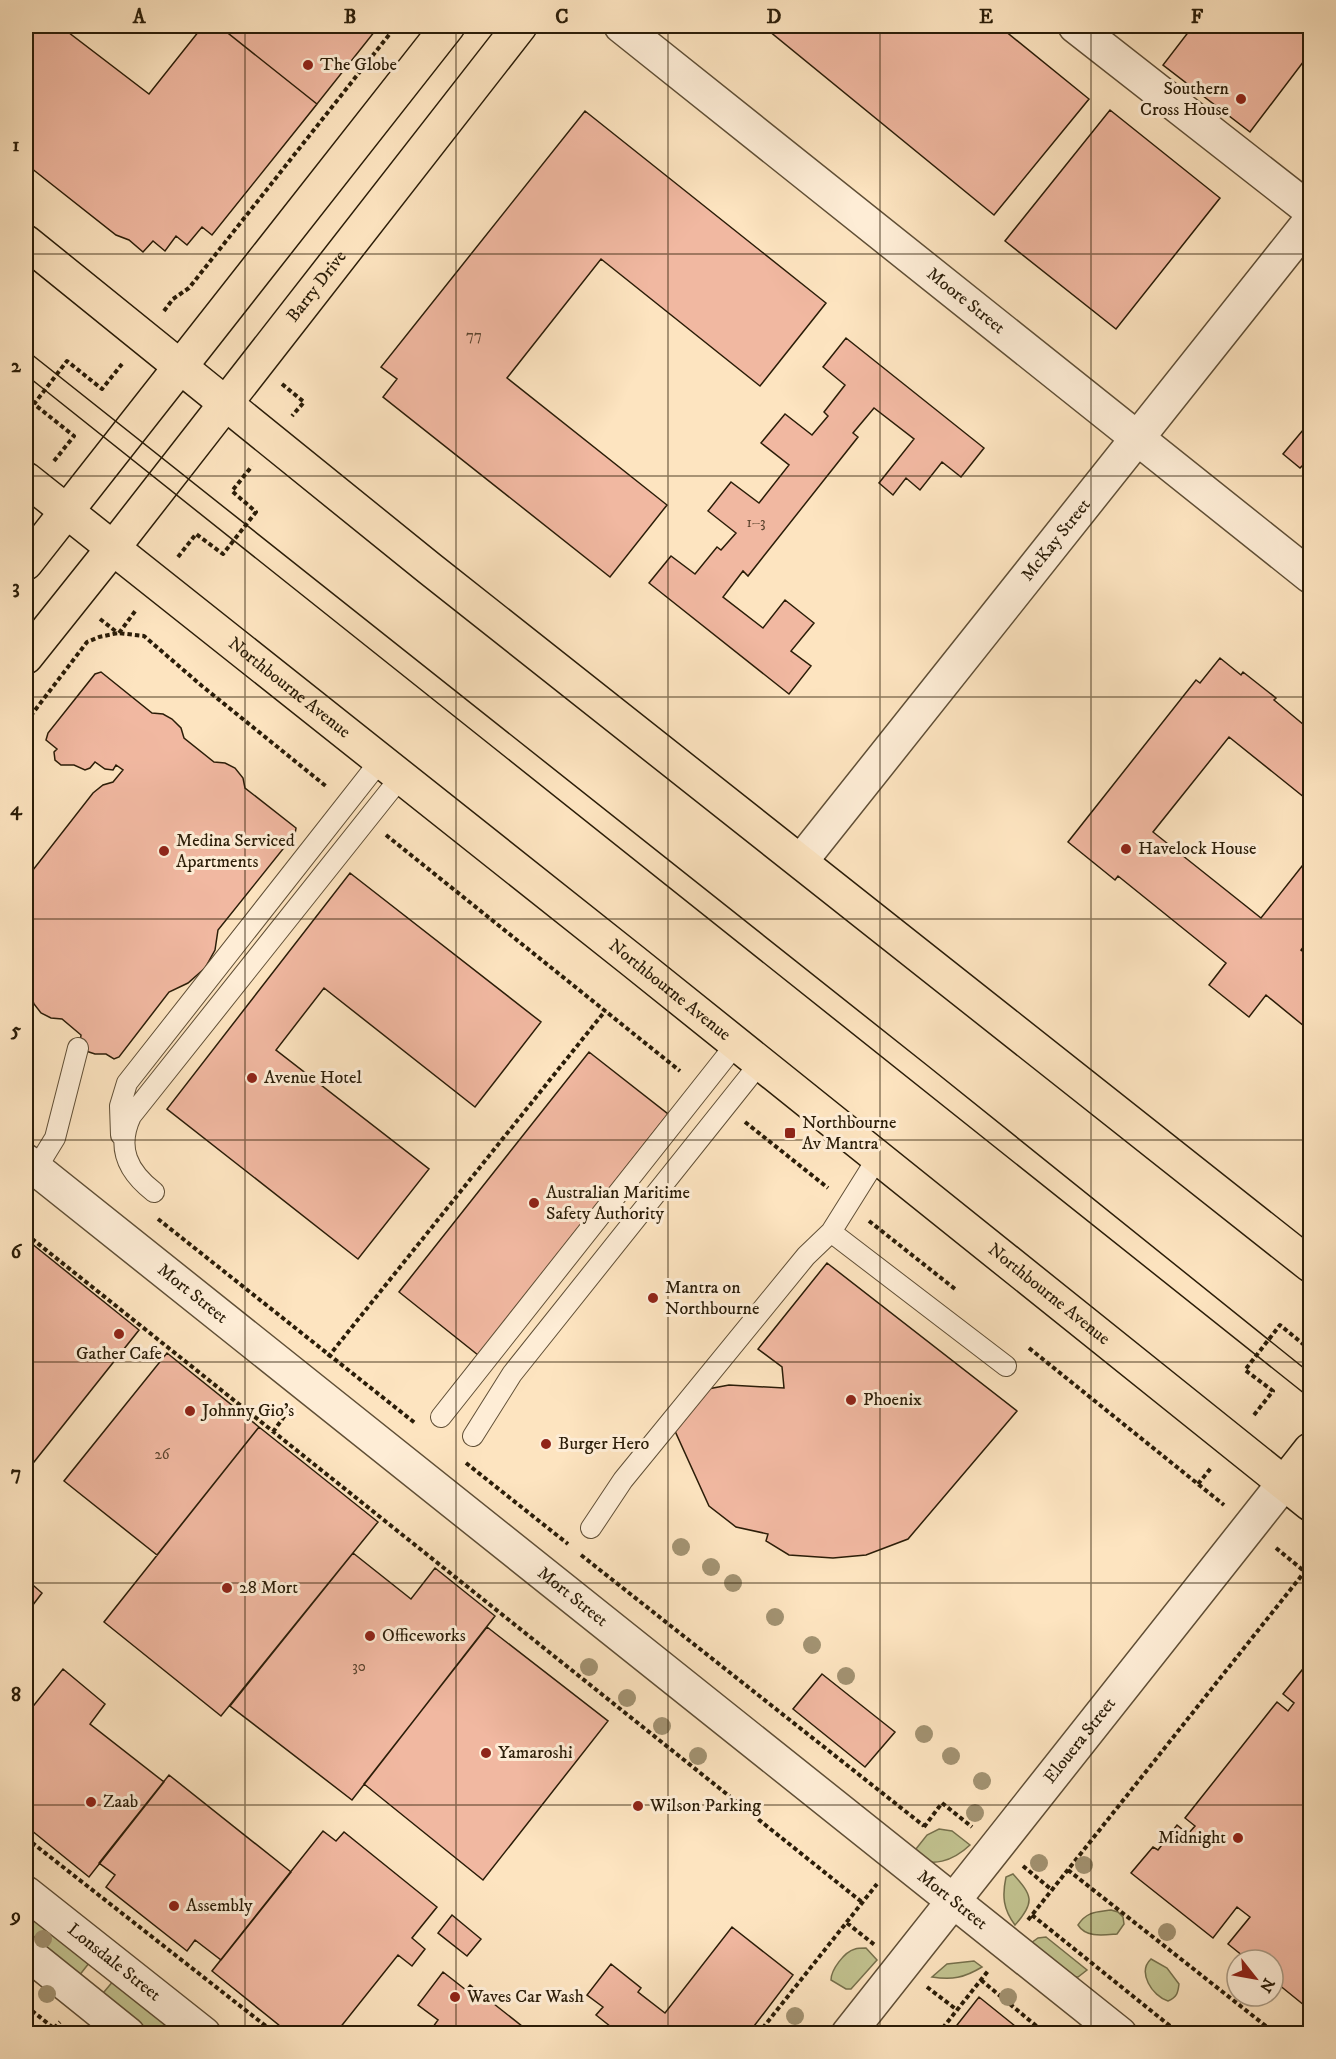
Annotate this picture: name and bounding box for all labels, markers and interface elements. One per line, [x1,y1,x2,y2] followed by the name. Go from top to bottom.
[132,5,147,30] text: A
[344,5,356,30] text: B
[555,5,569,30] text: C
[767,5,782,30] text: D
[979,5,993,30] text: E
[1191,5,1204,30] text: F
[320,54,397,76] place label: The Globe
[301,58,315,72] marker: The Globe
[1140,78,1230,121] place label: Southern Cross House
[1234,92,1248,106] marker: Southern Cross House
[12,133,20,158] text: 1
[282,246,352,327] street label: Barry Drive
[922,263,1010,339] street label: Moore Street
[466,326,482,345] house number: 77
[11,354,22,379] text: 2
[1017,494,1096,586] street label: McKay Street
[747,513,766,532] house number: 1–3
[12,575,20,600] text: 3
[223,633,355,743] street label: Northbourne Avenue
[10,797,23,822] text: 4
[176,830,295,873] place label: Medina Serviced Apartments
[1138,838,1256,860] place label: Havelock House
[1119,842,1133,856] marker: Havelock House
[157,844,171,858] marker: Medina Serviced Apartments
[604,935,735,1046] street label: Northbourne Avenue
[10,1018,21,1043] text: 5
[264,1067,363,1089] place label: Avenue Hotel
[245,1071,259,1085] marker: Avenue Hotel
[802,1112,896,1155] place label: Northbourne Av Mantra
[783,1126,797,1140] marker: Northbourne Av Mantra
[546,1182,690,1225] place label: Australian Maritime Safety Authority
[527,1196,541,1210] marker: Australian Maritime Safety Authority
[983,1239,1114,1350] street label: Northbourne Avenue
[11,1240,23,1265] text: 6
[153,1259,232,1329] street label: Mort Street
[665,1277,759,1320] place label: Mantra on Northbourne
[646,1291,660,1305] marker: Mantra on Northbourne
[112,1327,126,1341] marker: Gather Cafe
[76,1343,162,1365] place label: Gather Cafe
[863,1389,922,1411] place label: Phoenix
[844,1393,858,1407] marker: Phoenix
[200,1400,294,1422] place label: Johnny Gio's
[183,1404,197,1418] marker: Johnny Gio's
[558,1433,650,1455] place label: Burger Hero
[539,1437,553,1451] marker: Burger Hero
[154,1445,171,1464] house number: 26
[11,1461,21,1486] text: 7
[533,1562,612,1632] street label: Mort Street
[239,1577,298,1599] place label: 28 Mort
[220,1581,234,1595] marker: 28 Mort
[382,1625,466,1647] place label: Officeworks
[363,1629,377,1643] marker: Officeworks
[352,1657,366,1676] house number: 30
[11,1683,21,1708] text: 8
[1039,1693,1121,1788] street label: Elouera Street
[498,1742,573,1764] place label: Yamaroshi
[479,1746,493,1760] marker: Yamaroshi
[103,1791,138,1813] place label: Zaab
[84,1795,98,1809] marker: Zaab
[649,1795,761,1817] place label: Wilson Parking
[631,1799,645,1813] marker: Wilson Parking
[1158,1827,1226,1849] place label: Midnight
[1231,1831,1245,1845] marker: Midnight
[913,1865,992,1935] street label: Mort Street
[186,1895,253,1917] place label: Assembly
[167,1899,181,1913] marker: Assembly
[9,1904,21,1929] text: 9
[63,1919,165,2006] street label: Lonsdale Street
[1225,1948,1285,2008] north arrow
[1255,1974,1279,1996] text: N
[466,1986,584,2008] place label: Waves Car Wash
[448,1990,462,2004] marker: Waves Car Wash

